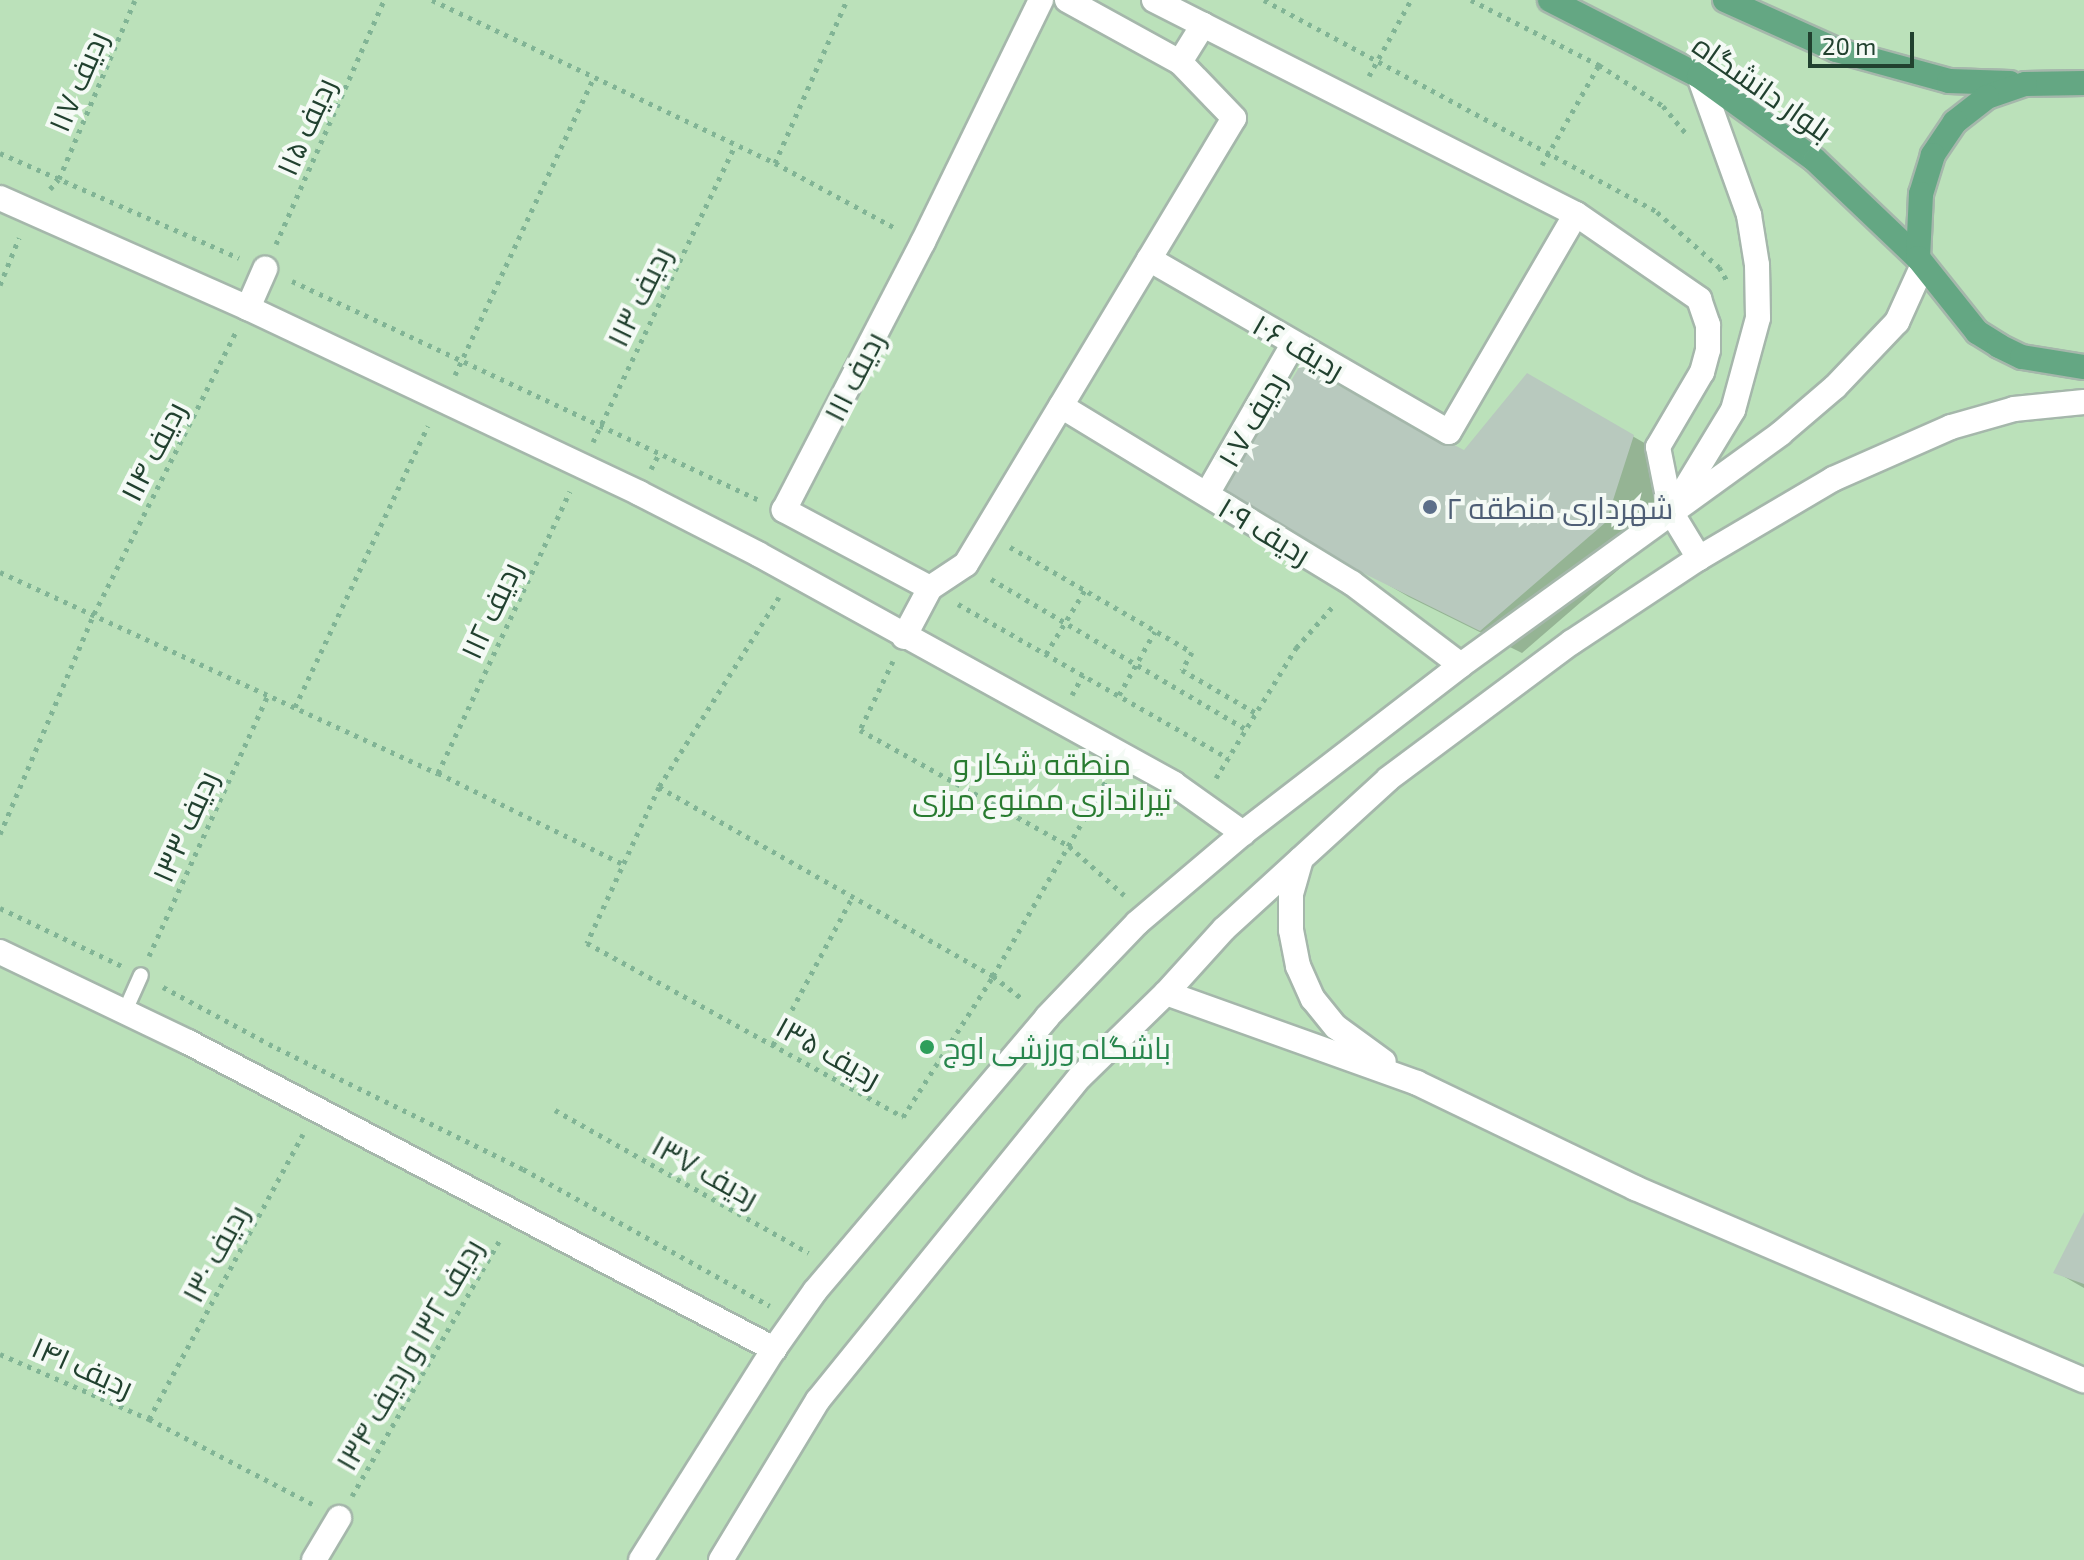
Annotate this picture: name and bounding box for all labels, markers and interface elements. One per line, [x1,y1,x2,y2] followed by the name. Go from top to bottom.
[1812,16,1918,66] scale bar
[40,25,114,137] street label: ردیف ۱۱۷
[1687,26,1839,148] street label: بلوار دانشگاه
[1822,31,1876,60] text: 20 m
[267,71,343,181] street label: ردیف ۱۱۵
[598,240,678,352] street label: ردیف ۱۱۳
[1247,305,1351,387] street label: ردیف ۱۰۶
[815,325,891,427] street label: ردیف ۱۱۱
[1209,365,1293,473] street label: ردیف ۱۰۷
[112,395,192,507] street label: ردیف ۱۱۴
[1212,489,1318,571] street label: ردیف ۱۰۹
[1446,489,1673,525] place label: شهرداری منطقه ۲
[1421,498,1439,516] marker: شهرداری منطقه ۲
[452,556,528,664] street label: ردیف ۱۱۲
[912,745,1172,816] park label: منطقه شکار و تیراندازی ممنوع مرزی
[143,765,225,887] street label: ردیف ۱۳۳
[770,1007,888,1095] street label: ردیف ۱۳۵
[943,1029,1171,1065] place label: باشگاه ورزشی اوج
[918,1038,936,1056] marker: باشگاه ورزشی اوج
[646,1126,766,1214] street label: ردیف ۱۳۷
[173,1198,255,1308] street label: ردیف ۱۳۰
[327,1232,489,1476] street label: ردیف ۱۳۲ و ردیف ۱۳۴
[27,1328,139,1404] street label: ردیف ۱۴۱

